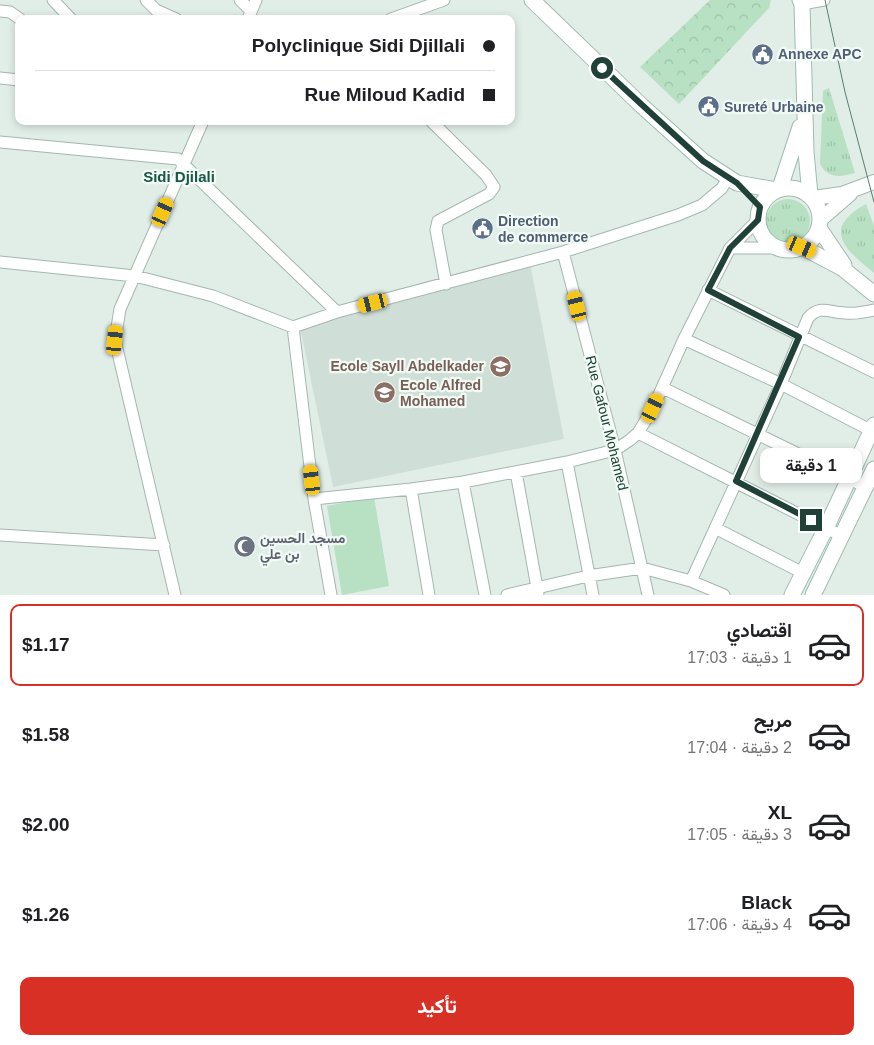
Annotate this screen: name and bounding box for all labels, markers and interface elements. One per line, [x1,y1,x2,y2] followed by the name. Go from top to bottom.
[252,35,465,56] text: Polyclinique Sidi Djillali
[750,42,774,66] public building icon: Annexe APC
[778,46,862,62] place label: Annexe APC
[591,57,613,79] route start
[305,84,465,105] text: Rue Miloud Kadid
[696,95,720,119] public building icon: Sureté Urbaine
[724,99,824,115] place label: Sureté Urbaine
[143,168,215,185] district label: Sidi Djilali
[150,195,175,229] car
[498,213,588,245] place label: Direction de commerce
[470,217,494,241] public building icon: Direction de commerce
[785,234,818,260] car
[566,290,587,322] car
[356,292,389,314] car
[105,324,124,356] car
[488,354,512,378] school or university icon: Ecole Sayll Abdelkader
[582,354,632,492] street label: Rue Gafour Mohamed
[330,358,485,374] place label: Ecole Sayll Abdelkader
[400,377,481,409] place label: Ecole Alfred Mohamed
[372,381,396,405] school or university icon: Ecole Alfred Mohamed
[639,391,666,425] car
[760,448,862,482] callout: 1 دقيقة
[785,457,837,474] text: 1 دقيقة
[302,464,321,496] car
[800,509,822,531] route end
[260,530,346,566] place label: مسجد الحسين بن علي
[232,534,256,558] mosque icon: مسجد الحسين بن علي
[727,620,792,641] text: اقتصادي
[807,623,852,668] icon: car
[22,634,70,655] text: $1.17
[687,649,792,666] text: 1 دقيقة · 17:03
[754,710,792,731] text: مريح
[807,713,852,758] icon: car
[22,724,70,745] text: $1.58
[687,739,792,756] text: 2 دقيقة · 17:04
[768,802,792,823] text: XL
[807,803,852,848] icon: car
[22,814,70,835] text: $2.00
[687,826,792,843] text: 3 دقيقة · 17:05
[741,892,792,913] text: Black
[807,893,852,938] icon: car
[22,904,70,925] text: $1.26
[687,916,792,933] text: 4 دقيقة · 17:06
[20,977,854,1035] button: تأكيد

